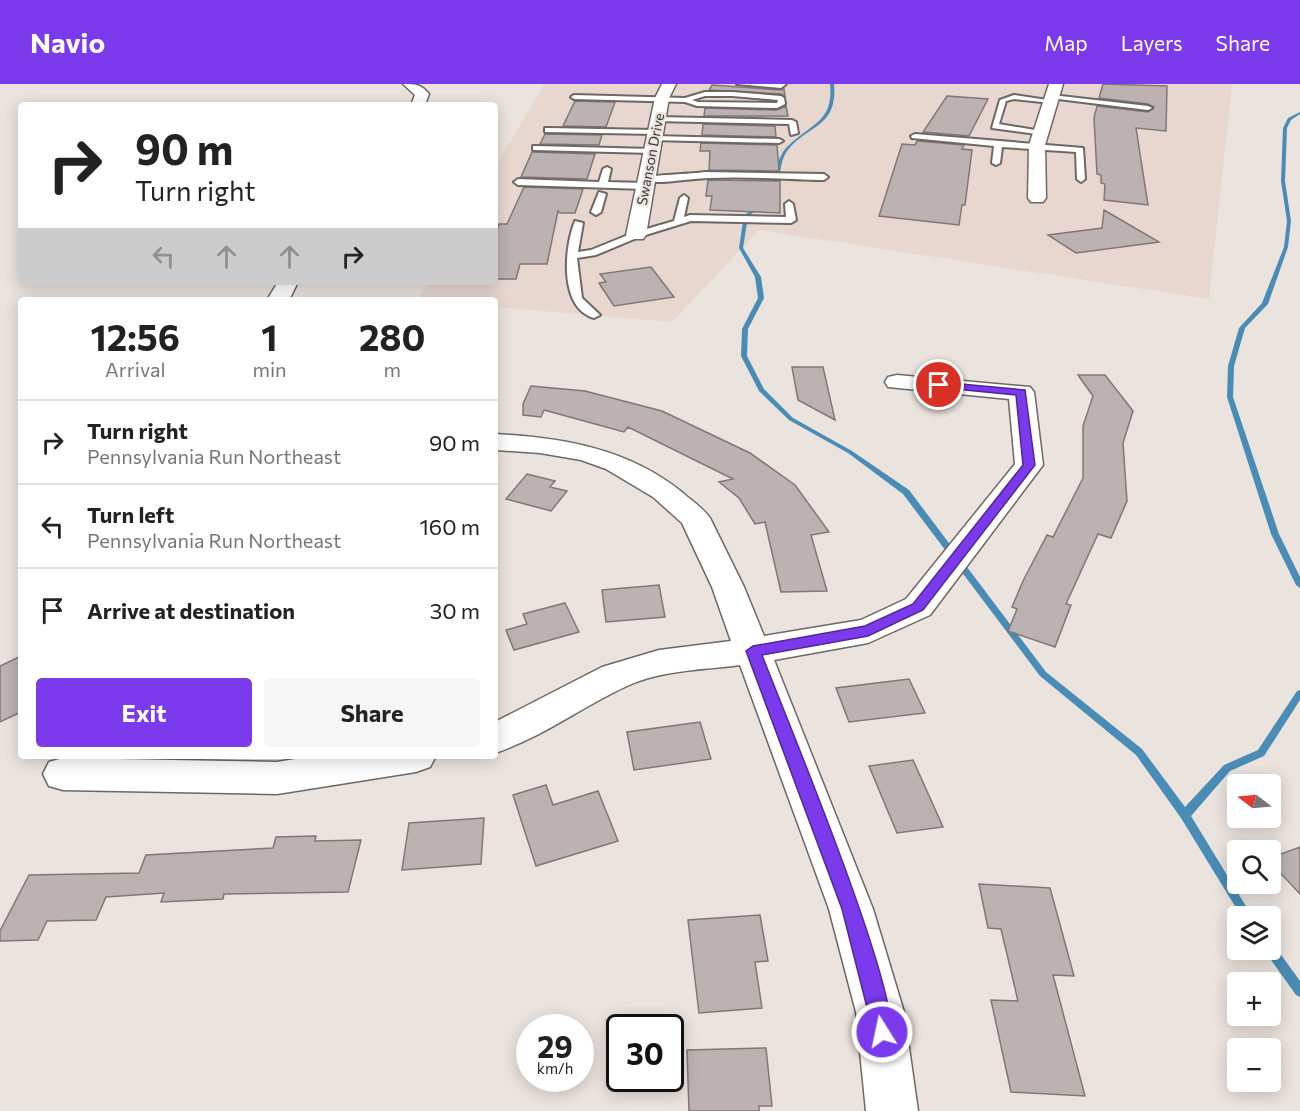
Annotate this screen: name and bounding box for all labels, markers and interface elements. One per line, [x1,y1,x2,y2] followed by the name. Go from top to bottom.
[30,25,105,59] text: Navio
[1044,30,1088,55] text: Map
[1121,30,1183,55] text: Layers
[1216,30,1270,55] text: Share
[633,111,667,207] street label: Swanson Drive
[135,122,234,174] text: 90 m
[36,126,114,204] icon: right
[135,174,255,207] text: Turn right
[147,240,180,273] icon: left
[210,240,243,273] icon: ahead
[273,240,306,273] icon: ahead
[336,240,369,273] icon: right
[90,314,180,358] text: 12:56
[261,314,278,358] text: 1
[359,314,425,358] text: 280
[105,357,166,381] text: Arrival
[252,357,287,381] text: min
[384,357,401,381] text: m
[913,359,964,410] pin
[922,368,955,401] icon: arrive
[87,417,188,444] text: Turn right
[36,426,69,459] icon: right
[429,429,480,456] text: 90 m
[87,444,341,468] text: Pennsylvania Run Northeast
[87,501,174,528] text: Turn left
[36,510,69,543] icon: left
[419,513,480,540] text: 160 m
[87,528,341,552] text: Pennsylvania Run Northeast
[36,594,69,627] icon: arrive
[87,597,295,624] text: Arrive at destination
[430,597,480,624] text: 30 m
[36,678,252,747] button: Exit
[264,678,480,747] button: Share
[1227,774,1281,828] north arrow
[1227,774,1281,1092] map controls
[1227,840,1281,894] button: search
[1227,906,1281,960] button: layers
[1227,972,1281,1026] button: +
[850,1000,914,1064] position arrow
[606,1014,684,1092] speed limit sign: 30
[537,1027,573,1064] text: 29
[1227,1038,1281,1092] button: −
[537,1059,573,1077] text: km/h

